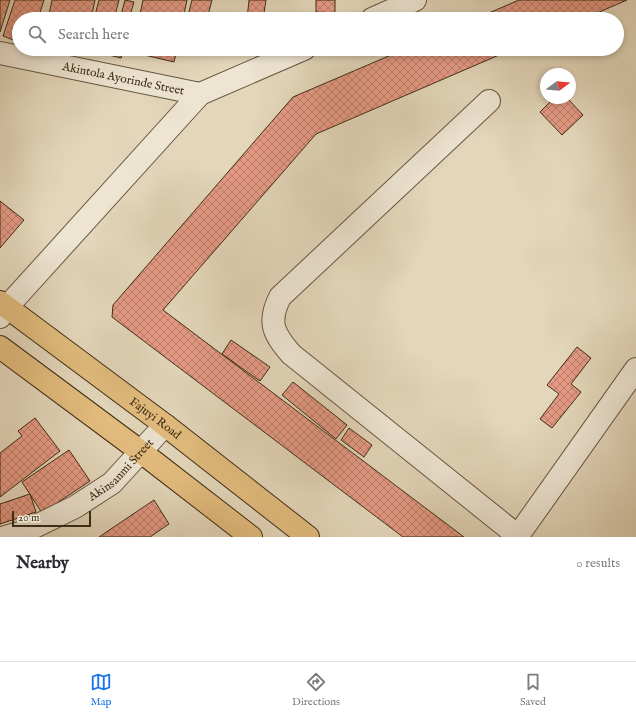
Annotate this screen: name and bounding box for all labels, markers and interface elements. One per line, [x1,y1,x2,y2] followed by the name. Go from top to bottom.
[12,12,624,56] search box
[26,23,48,45] icon: search
[58,25,129,44] text: Search here
[60,59,186,99] street label: Akintola Ayorinde Street
[540,68,576,104] north arrow
[126,394,184,443] street label: Fajuyi Road
[85,435,157,505] street label: Akinsanmi Street
[12,509,91,528] scale bar
[18,511,39,525] text: 20 m
[16,553,69,574] text: Nearby
[576,555,620,572] text: 0 results
[90,671,112,709] tab: Map
[292,671,340,709] tab: Directions
[520,671,546,709] tab: Saved

